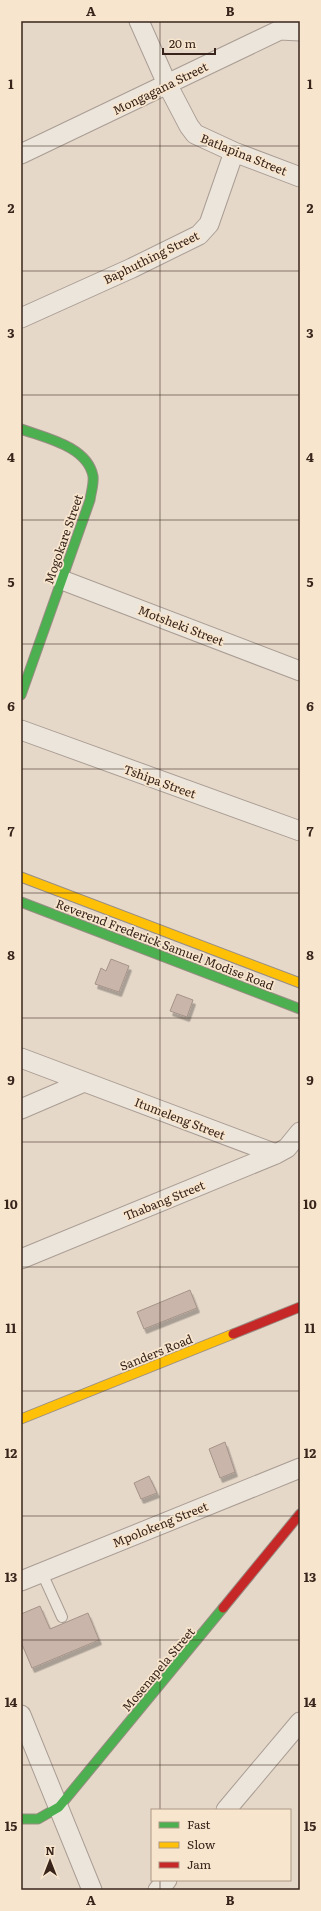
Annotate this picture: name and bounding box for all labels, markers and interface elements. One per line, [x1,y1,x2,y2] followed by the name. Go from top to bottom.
[86,1,96,20] text: A
[226,1,235,20] text: B
[163,30,215,56] scale bar
[169,34,196,52] text: 20 m
[109,57,211,119] street label: Mongagana Street
[8,74,14,93] text: 1
[307,74,313,93] text: 1
[198,128,290,180] street label: Batlapina Street
[8,198,15,217] text: 2
[307,198,314,217] text: 2
[100,226,202,288] street label: Baphuthing Street
[7,323,15,342] text: 3
[306,323,314,342] text: 3
[7,447,15,466] text: 4
[306,447,314,466] text: 4
[39,491,87,587] street label: Mogokare Street
[7,572,15,591] text: 5
[306,572,314,591] text: 5
[135,600,227,650] street label: Motsheki Street
[7,696,15,715] text: 6
[306,696,314,715] text: 6
[121,760,199,803] street label: Tshipa Street
[7,821,15,840] text: 7
[306,821,314,840] text: 7
[53,894,277,994] street label: Reverend Frederick Samuel Modise Road
[7,945,15,964] text: 8
[306,945,314,964] text: 8
[7,1070,15,1089] text: 9
[306,1070,314,1089] text: 9
[132,1092,228,1144] street label: Itumeleng Street
[121,1176,207,1224] street label: Thabang Street
[4,1194,18,1213] text: 10
[303,1194,317,1213] text: 10
[6,1318,17,1337] text: 11
[305,1318,316,1337] text: 11
[117,1329,196,1375] street label: Sanders Road
[5,1443,17,1462] text: 12
[304,1443,316,1462] text: 12
[110,1497,211,1551] street label: Mpolokeng Street
[5,1567,17,1586] text: 13
[304,1567,316,1586] text: 13
[117,1623,199,1715] street label: Mosenapela Street
[5,1692,18,1711] text: 14
[304,1692,317,1711] text: 14
[151,1809,291,1881] legend
[187,1815,211,1833] text: Fast
[5,1816,17,1835] text: 15
[304,1816,316,1835] text: 15
[187,1835,216,1853] text: Slow
[30,1841,70,1881] north arrow
[45,1842,55,1858] text: N
[187,1855,212,1873] text: Jam
[86,1890,96,1909] text: A
[226,1890,235,1909] text: B

